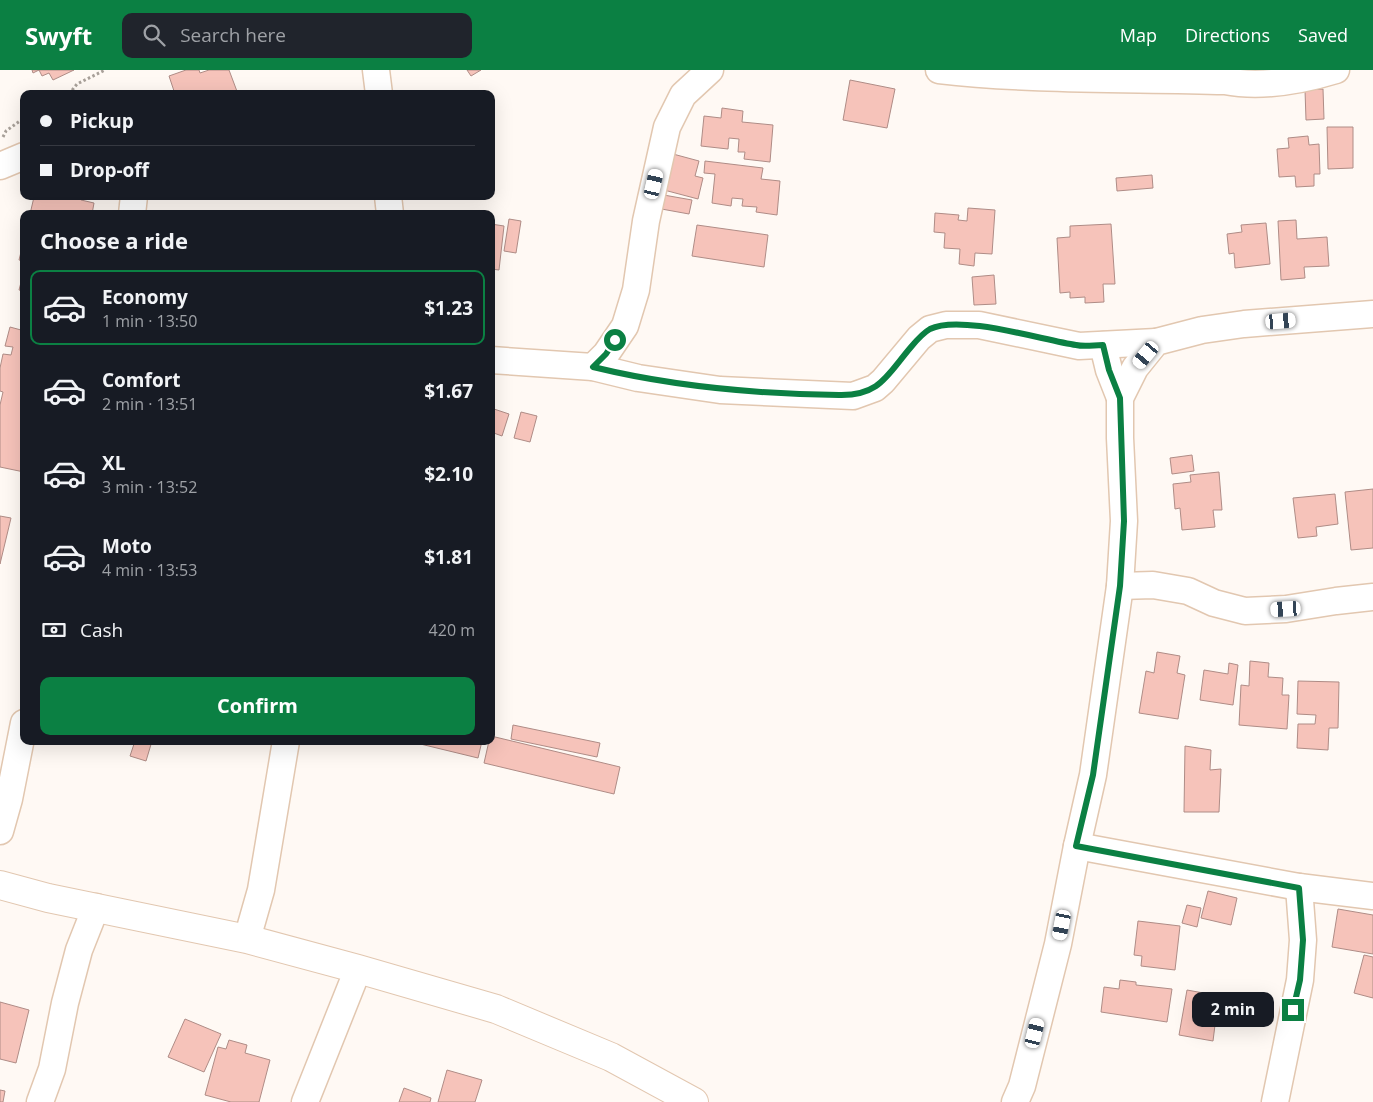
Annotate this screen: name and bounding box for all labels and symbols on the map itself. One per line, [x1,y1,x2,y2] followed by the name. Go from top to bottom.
[643,168,664,200] car
[1265,312,1296,330] car
[604,329,626,351] route start
[1130,339,1161,371] car
[1270,601,1301,617] car
[1051,909,1072,941] car
[1193,992,1276,1028] callout: 2 min
[1282,999,1304,1021] route end
[1024,1017,1045,1049] car

